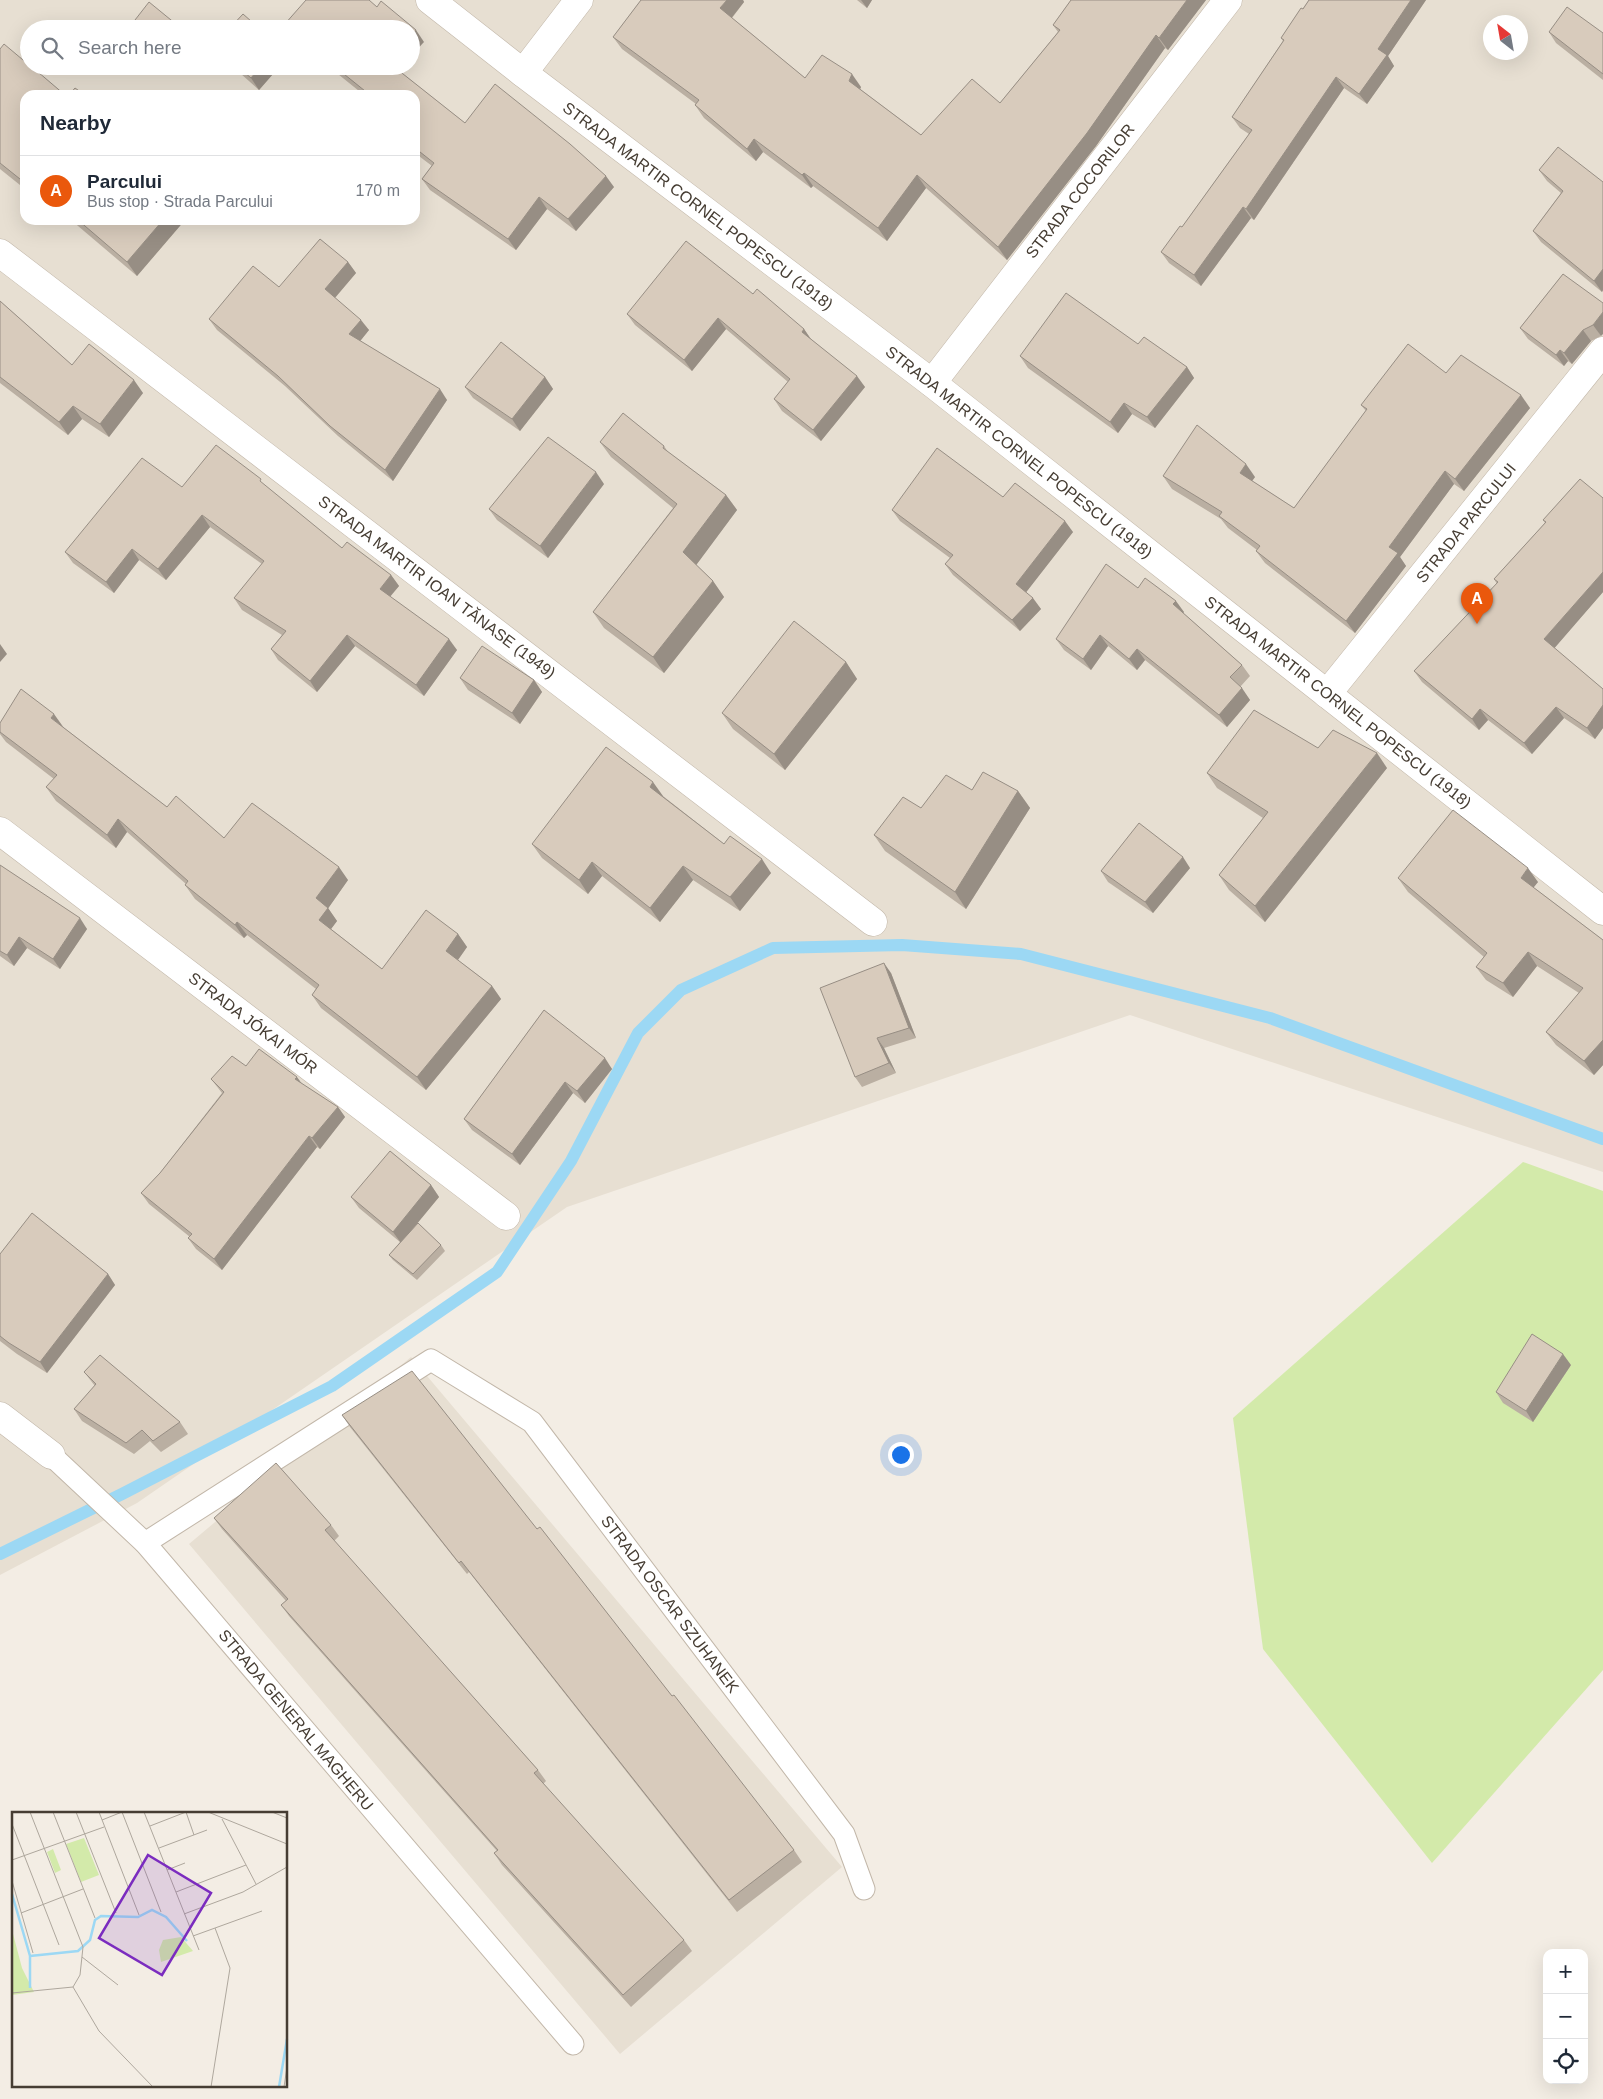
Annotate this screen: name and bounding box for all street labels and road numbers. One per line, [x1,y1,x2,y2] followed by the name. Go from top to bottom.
[560,99,836,313] street label: STRADA MARTIR CORNEL POPESCU (1918)
[1022,121,1138,261] street label: STRADA COCORILOR
[882,343,1156,561] street label: STRADA MARTIR CORNEL POPESCU (1918)
[1413,460,1519,586] street label: STRADA PARCULUI
[315,492,559,682] street label: STRADA MARTIR IOAN TĂNASE (1949)
[1200,591,1476,813] street label: STRADA MARTIR CORNEL POPESCU (1918)
[185,968,321,1077] street label: STRADA JÓKAI MÓR
[598,1512,742,1696] street label: STRADA OSCAR SZUHANEK
[215,1626,377,1814] street label: STRADA GENERAL MAGHERU

